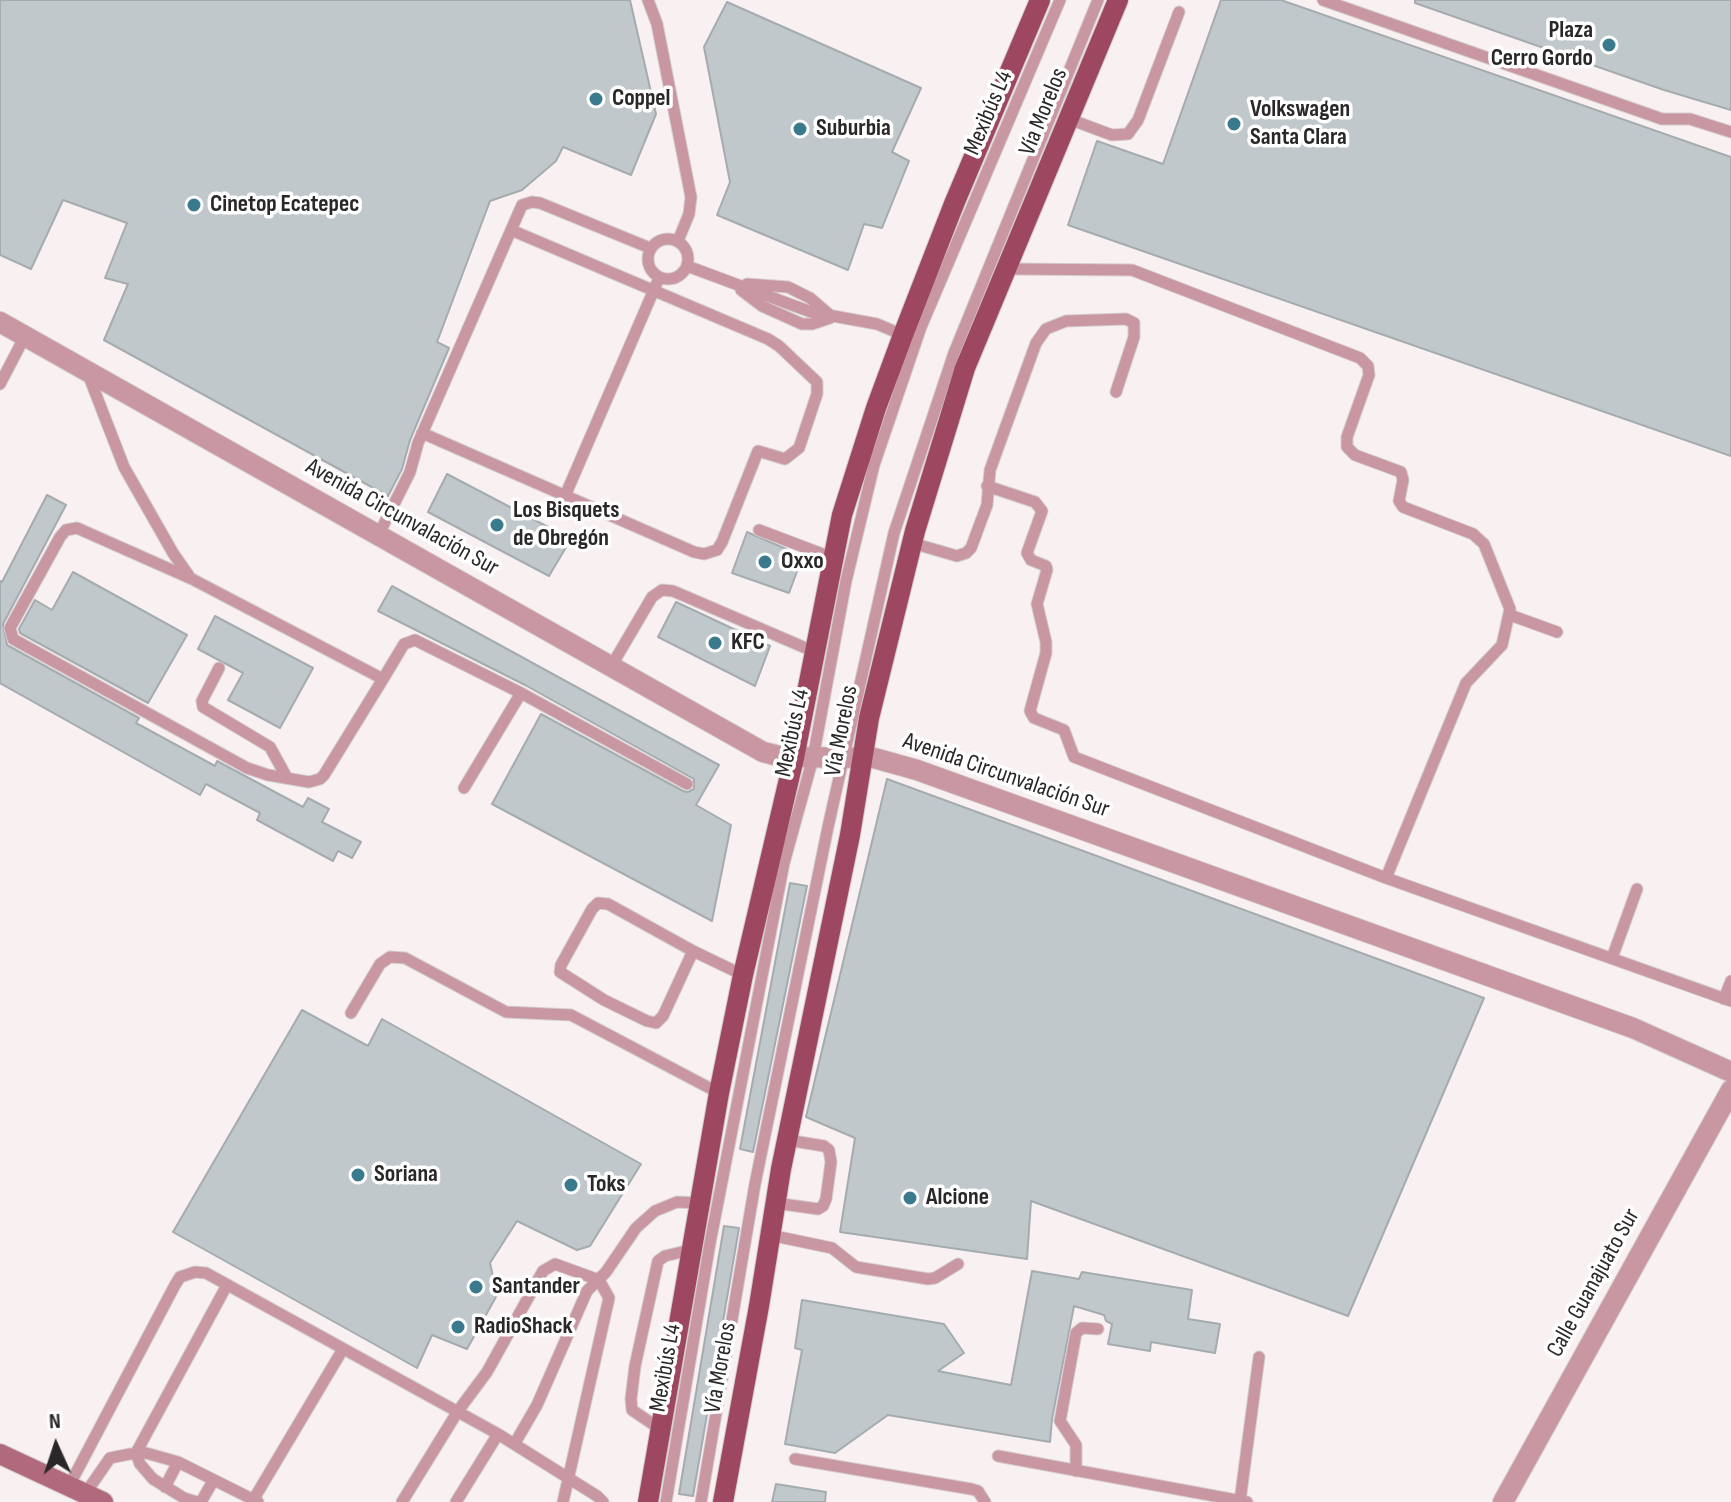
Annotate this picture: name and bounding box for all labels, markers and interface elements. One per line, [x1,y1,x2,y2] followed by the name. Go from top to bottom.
[1491,17,1593,73] place label: Plaza Cerro Gordo
[1600,36,1618,54] marker: Plaza Cerro Gordo
[1013,64,1075,160] street label: Vía Morelos
[958,66,1020,160] street label: Mexibús L4
[612,85,670,113] place label: Coppel
[587,90,605,108] marker: Coppel
[1250,96,1350,152] place label: Volkswagen Santa Clara
[816,115,891,143] place label: Suburbia
[1225,115,1243,133] marker: Volkswagen Santa Clara
[791,120,809,138] marker: Suburbia
[210,191,359,219] place label: Cinetop Ecatepec
[185,196,203,214] marker: Cinetop Ecatepec
[300,453,504,583] street label: Avenida Circunvalación Sur
[513,497,620,553] place label: Los Bisquets de Obregón
[488,516,506,534] marker: Los Bisquets de Obregón
[781,548,824,576] place label: Oxxo
[756,553,774,571] marker: Oxxo
[731,629,765,657] place label: KFC
[706,634,724,652] marker: KFC
[819,683,865,779] street label: Vía Morelos
[770,687,816,779] street label: Mexibús L4
[899,727,1113,825] street label: Avenida Circunvalación Sur
[374,1161,438,1189] place label: Soriana
[349,1166,367,1184] marker: Soriana
[587,1171,625,1199] place label: Toks
[562,1176,580,1194] marker: Toks
[926,1184,989,1212] place label: Alcione
[901,1189,919,1207] marker: Alcione
[1541,1204,1647,1362] street label: Calle Guanajuato Sur
[492,1273,580,1301] place label: Santander
[467,1278,485,1296] marker: Santander
[474,1313,573,1341] place label: RadioShack
[449,1318,467,1336] marker: RadioShack
[699,1320,743,1416] street label: Vía Morelos
[644,1322,688,1414] street label: Mexibús L4
[16,1406,96,1486] north arrow
[48,1408,61,1435] text: N

